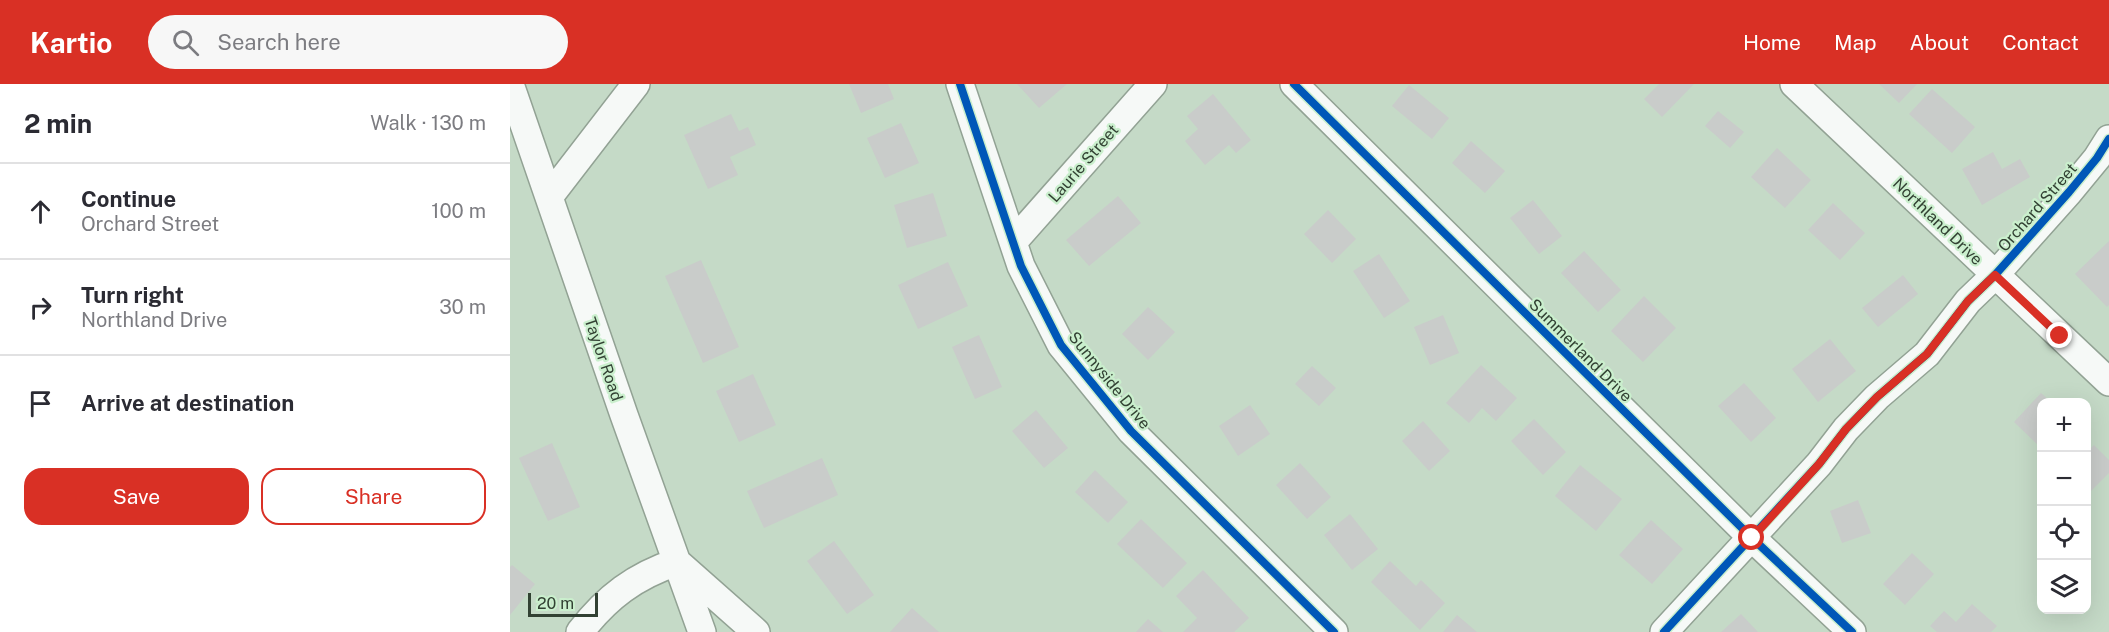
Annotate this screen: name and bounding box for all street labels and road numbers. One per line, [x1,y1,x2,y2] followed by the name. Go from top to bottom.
[1044,120,1122,206] street label: Laurie Street
[1994,159,2081,255] street label: Orchard Street
[1889,174,1986,269] street label: Northland Drive
[1525,295,1636,406] street label: Summerland Drive
[580,315,627,403] street label: Taylor Road
[1065,328,1155,433] street label: Sunnyside Drive

